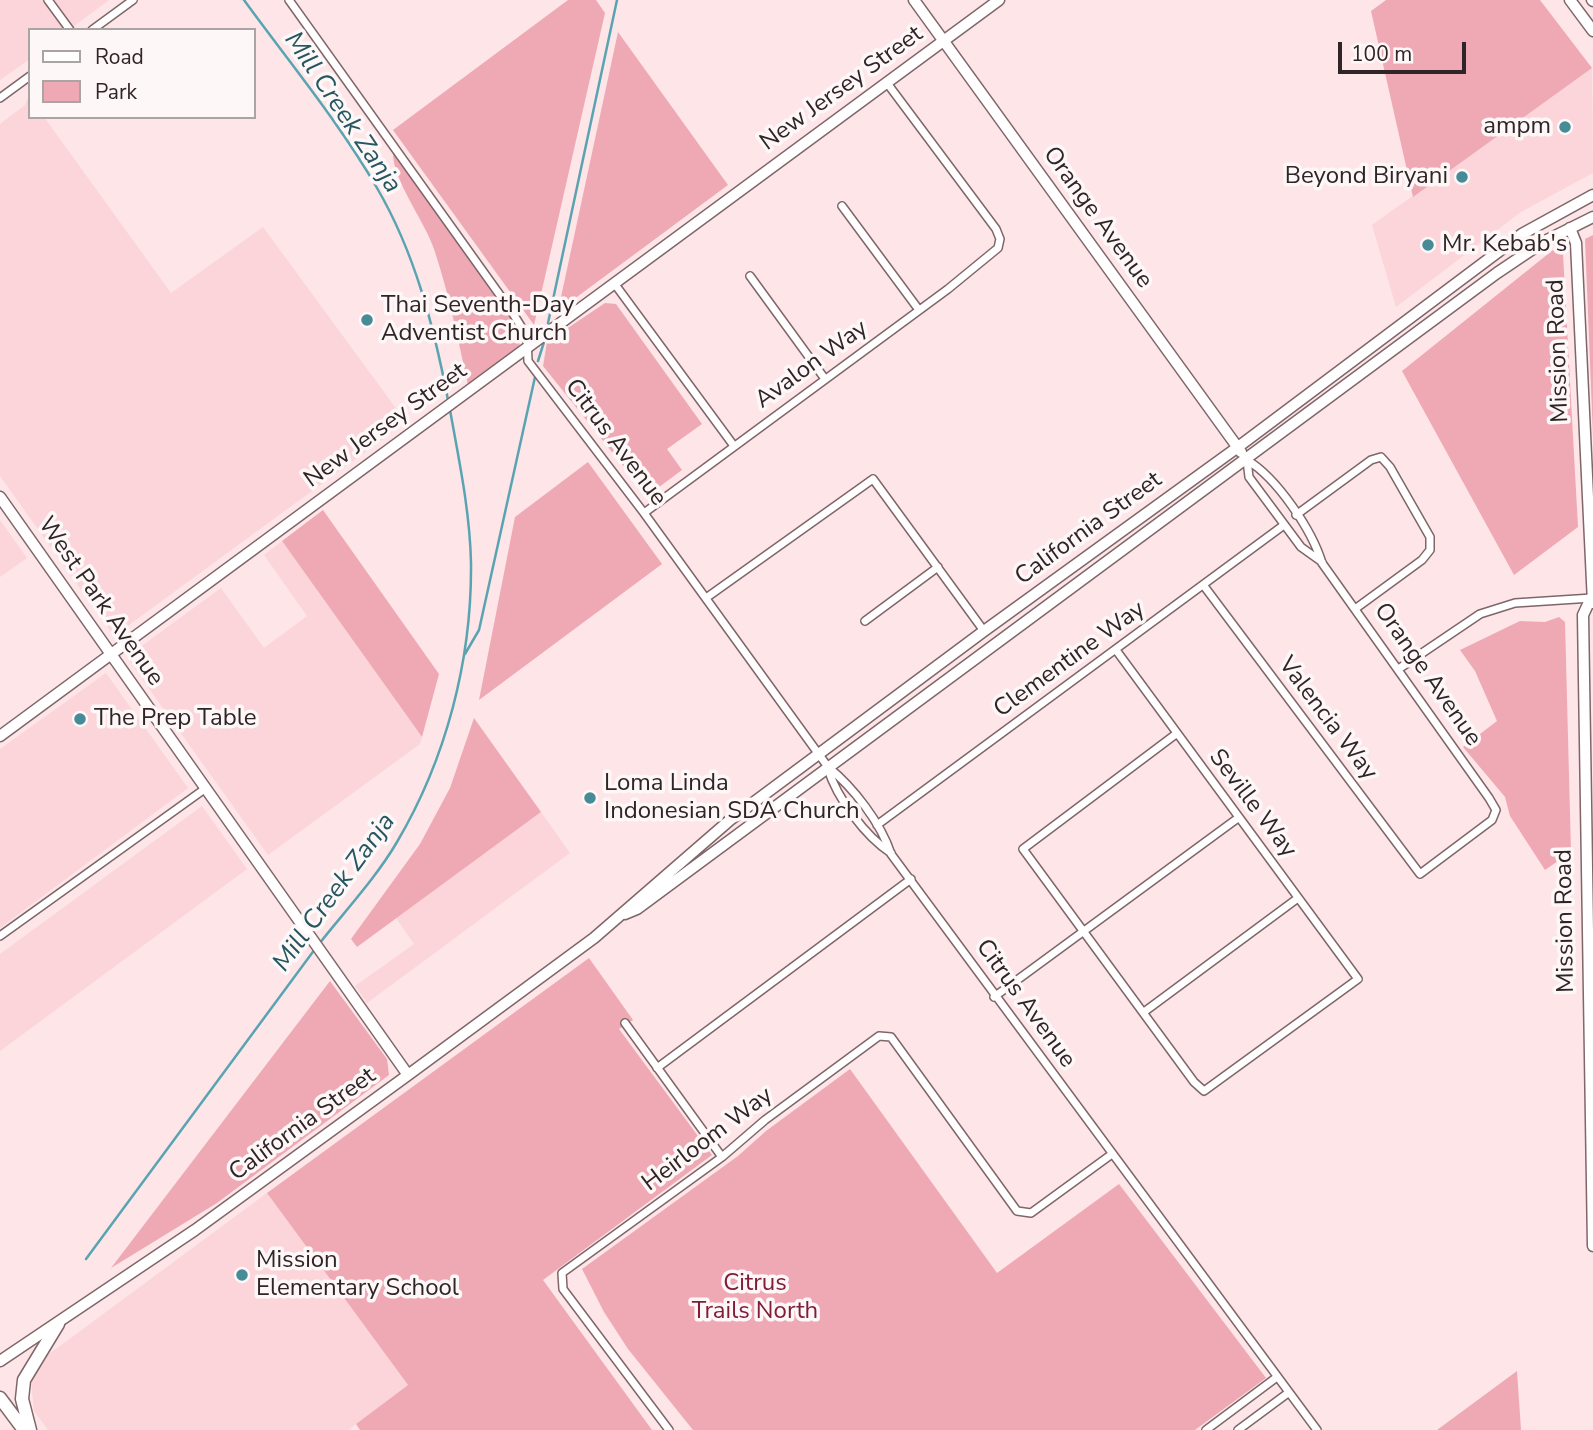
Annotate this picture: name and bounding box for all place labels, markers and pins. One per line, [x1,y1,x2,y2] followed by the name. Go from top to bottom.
[1483,113,1551,141] place label: ampm
[1557,119,1573,135] marker: ampm
[1285,163,1448,191] place label: Beyond Biryani
[1454,169,1470,185] marker: Beyond Biryani
[1442,231,1567,259] place label: Mr. Kebab's
[1420,237,1436,253] marker: Mr. Kebab's
[381,292,574,348] place label: Thai Seventh-Day Adventist Church
[359,312,375,328] marker: Thai Seventh-Day Adventist Church
[94,705,256,733] place label: The Prep Table
[72,711,88,727] marker: The Prep Table
[604,770,860,826] place label: Loma Linda Indonesian SDA Church
[582,790,598,806] marker: Loma Linda Indonesian SDA Church
[256,1247,459,1303] place label: Mission Elementary School
[234,1267,250,1283] marker: Mission Elementary School

